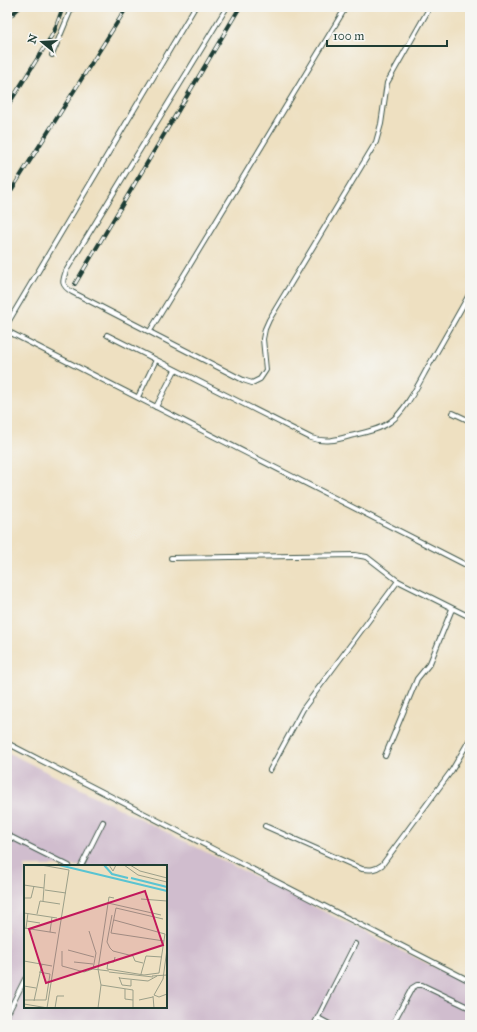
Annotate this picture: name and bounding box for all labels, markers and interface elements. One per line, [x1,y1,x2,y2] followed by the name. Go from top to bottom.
[22,22,62,62] north arrow
[327,22,447,48] scale bar
[333,29,364,43] text: 100 m
[25,32,41,46] text: N
[24,865,167,1008] inset map

